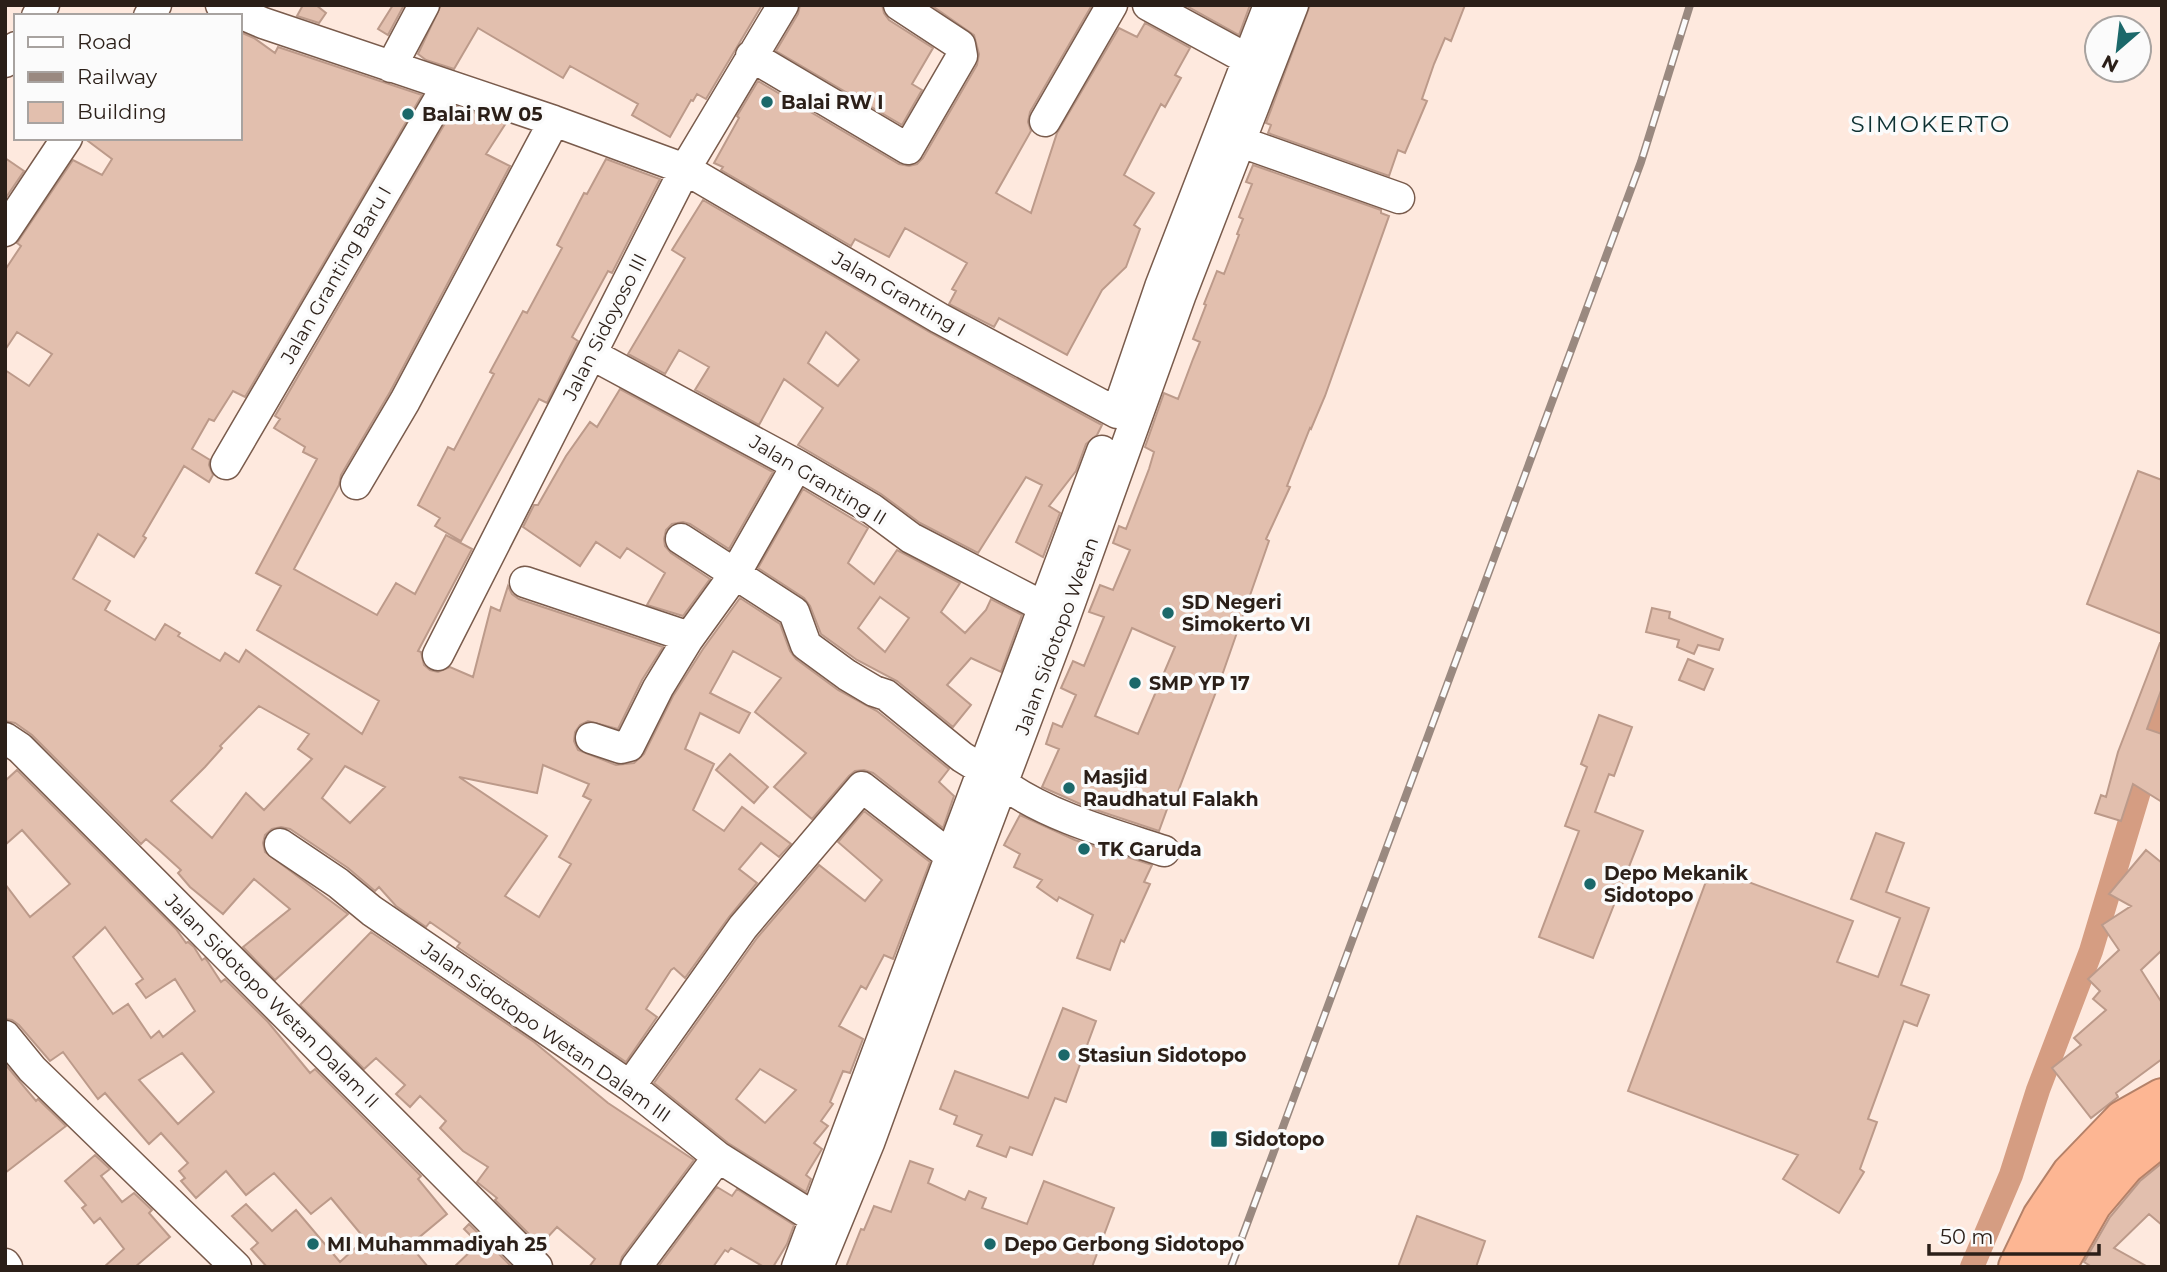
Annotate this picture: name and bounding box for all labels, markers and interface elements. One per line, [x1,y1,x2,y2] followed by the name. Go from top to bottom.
[14,14,242,140] legend
[2083,14,2153,84] north arrow
[77,29,132,54] text: Road
[2098,50,2122,77] text: N
[77,64,158,89] text: Railway
[781,91,883,114] place label: Balai RW I
[759,94,775,110] marker: Balai RW I
[77,99,167,124] text: Building
[422,103,542,126] place label: Balai RW 05
[400,106,416,122] marker: Balai RW 05
[1851,110,2011,138] district label: SIMOKERTO
[275,182,396,369] street label: Jalan Granting Baru I
[827,246,970,341] street label: Jalan Granting I
[558,250,652,405] street label: Jalan Sidoyoso III
[745,430,891,530] street label: Jalan Granting II
[1010,534,1103,739] street label: Jalan Sidotopo Wetan
[1182,591,1311,636] place label: SD Negeri Simokerto VI
[1160,605,1176,621] marker: SD Negeri Simokerto VI
[1149,672,1250,695] place label: SMP YP 17
[1127,675,1143,691] marker: SMP YP 17
[1083,766,1259,811] place label: Masjid Raudhatul Falakh
[1061,780,1077,796] marker: Masjid Raudhatul Falakh
[1098,838,1202,861] place label: TK Garuda
[1076,841,1092,857] marker: TK Garuda
[1604,862,1749,907] place label: Depo Mekanik Sidotopo
[1582,876,1598,892] marker: Depo Mekanik Sidotopo
[159,888,384,1113] street label: Jalan Sidotopo Wetan Dalam II
[416,936,675,1127] street label: Jalan Sidotopo Wetan Dalam III
[1078,1044,1247,1067] place label: Stasiun Sidotopo
[1056,1047,1072,1063] marker: Stasiun Sidotopo
[1235,1128,1324,1151] place label: Sidotopo
[1209,1129,1229,1149] marker: Sidotopo
[1929,1212,2099,1256] scale bar
[1940,1224,1994,1249] text: 50 m
[327,1233,547,1256] place label: MI Muhammadiyah 25
[1004,1233,1244,1256] place label: Depo Gerbong Sidotopo
[305,1236,321,1252] marker: MI Muhammadiyah 25
[982,1236,998,1252] marker: Depo Gerbong Sidotopo

